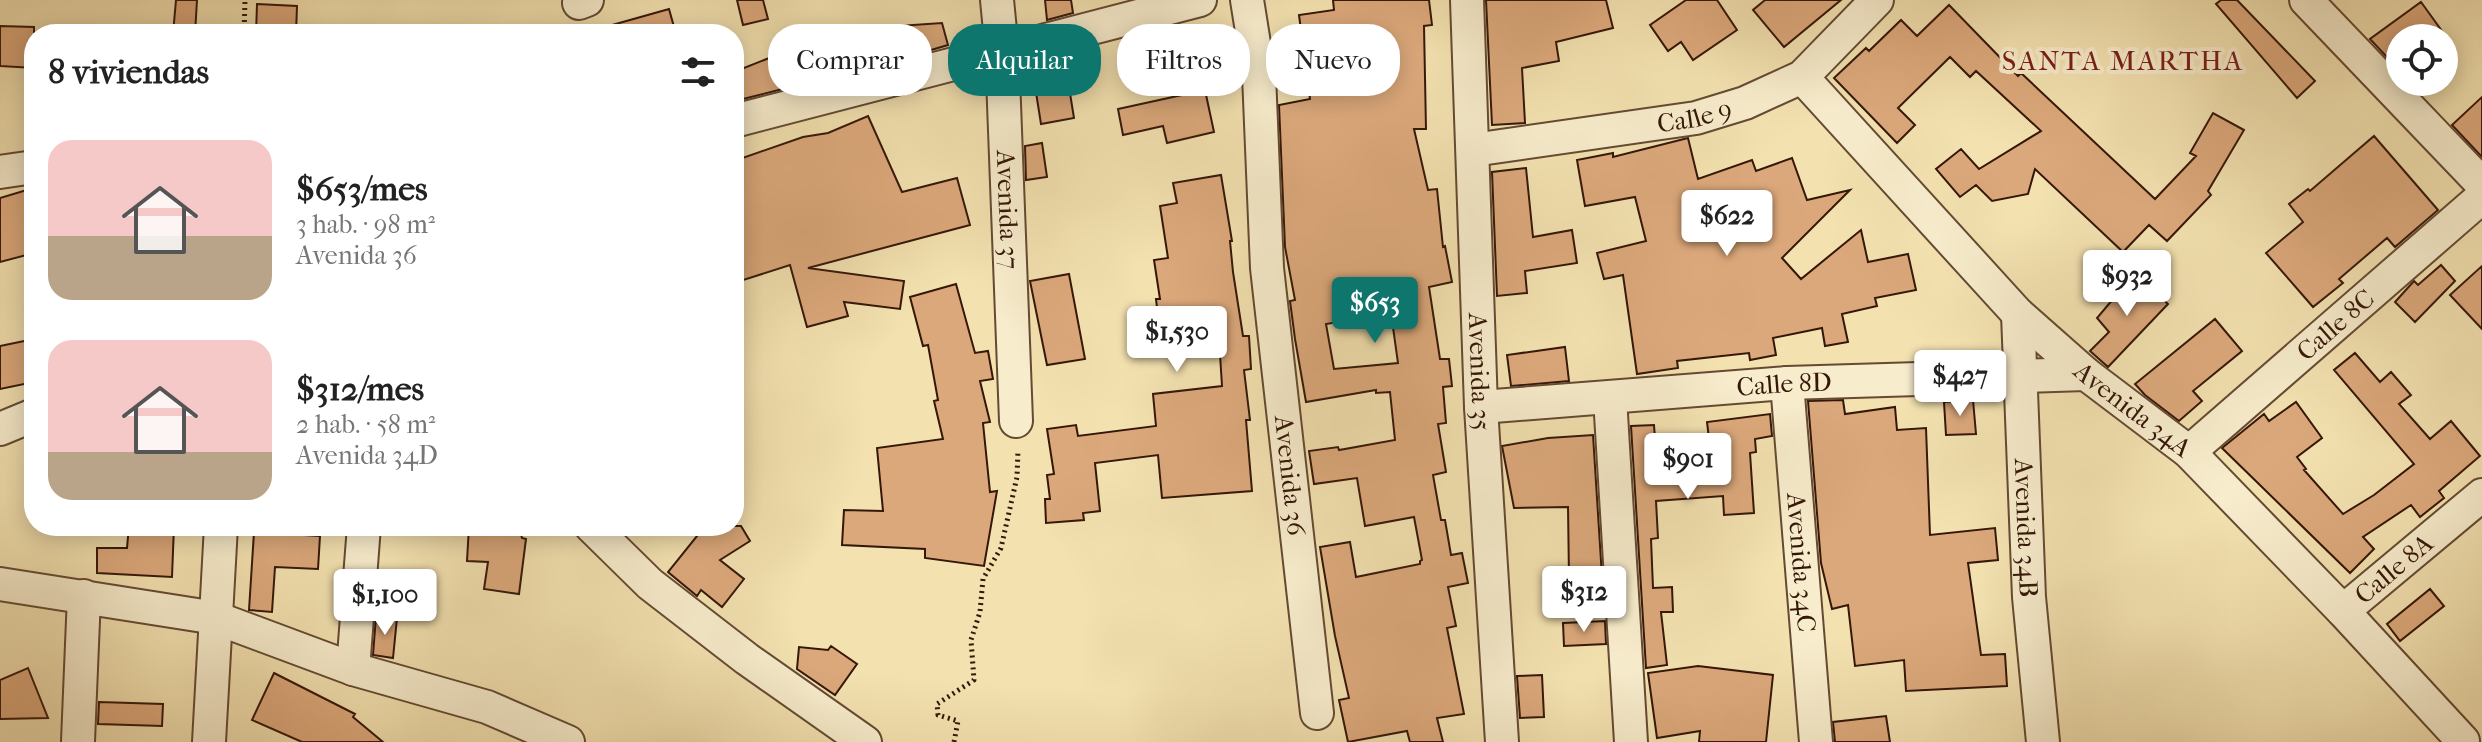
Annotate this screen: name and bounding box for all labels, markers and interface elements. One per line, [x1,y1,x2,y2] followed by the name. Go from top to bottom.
[768,24,932,96] chip: Comprar
[948,24,1101,96] chip: Alquilar
[1117,24,1250,96] chip: Filtros
[1266,24,1400,96] chip: Nuevo
[2386,24,2458,96] map controls
[2386,24,2458,96] button: locate
[2002,44,2244,77] district label: SANTA MARTHA
[676,50,720,94] icon: filters
[48,52,209,92] text: 8 viviendas
[1655,93,1736,139] street label: Calle 9
[990,148,1025,270] street label: Avenida 37
[296,169,428,209] text: $653/mes
[112,172,208,268] icon: home
[1680,190,1774,258] pin: $622
[1699,200,1755,231] text: $622
[296,209,435,240] text: 3 hab. · 98 m²
[296,240,417,271] text: Avenida 36
[2080,250,2174,318] pin: $932
[2101,260,2153,291] text: $932
[1328,277,1422,345] pin: $653
[2290,283,2381,367] street label: Calle 8C
[1350,287,1400,318] text: $653
[1112,306,1242,374] pin: $1,530
[1462,311,1497,432] street label: Avenida 35
[1145,316,1209,347] text: $1,530
[1913,350,2007,418] pin: $427
[2067,355,2198,465] street label: Avenida 34A
[1932,360,1988,391] text: $427
[1735,367,1832,403] street label: Calle 8D
[296,369,424,409] text: $312/mes
[112,372,208,468] icon: home
[296,409,435,440] text: 2 hab. · 58 m²
[1268,413,1312,538] street label: Avenida 36
[1641,433,1735,501] pin: $901
[296,440,438,471] text: Avenida 34D
[1662,443,1714,474] text: $901
[2008,457,2044,598] street label: Avenida 34B
[1780,491,1822,633] street label: Avenida 34C
[2349,527,2440,611] street label: Calle 8A
[1537,566,1631,634] pin: $312
[320,569,450,637] pin: $1,100
[1560,576,1608,607] text: $312
[352,579,418,610] text: $1,100

